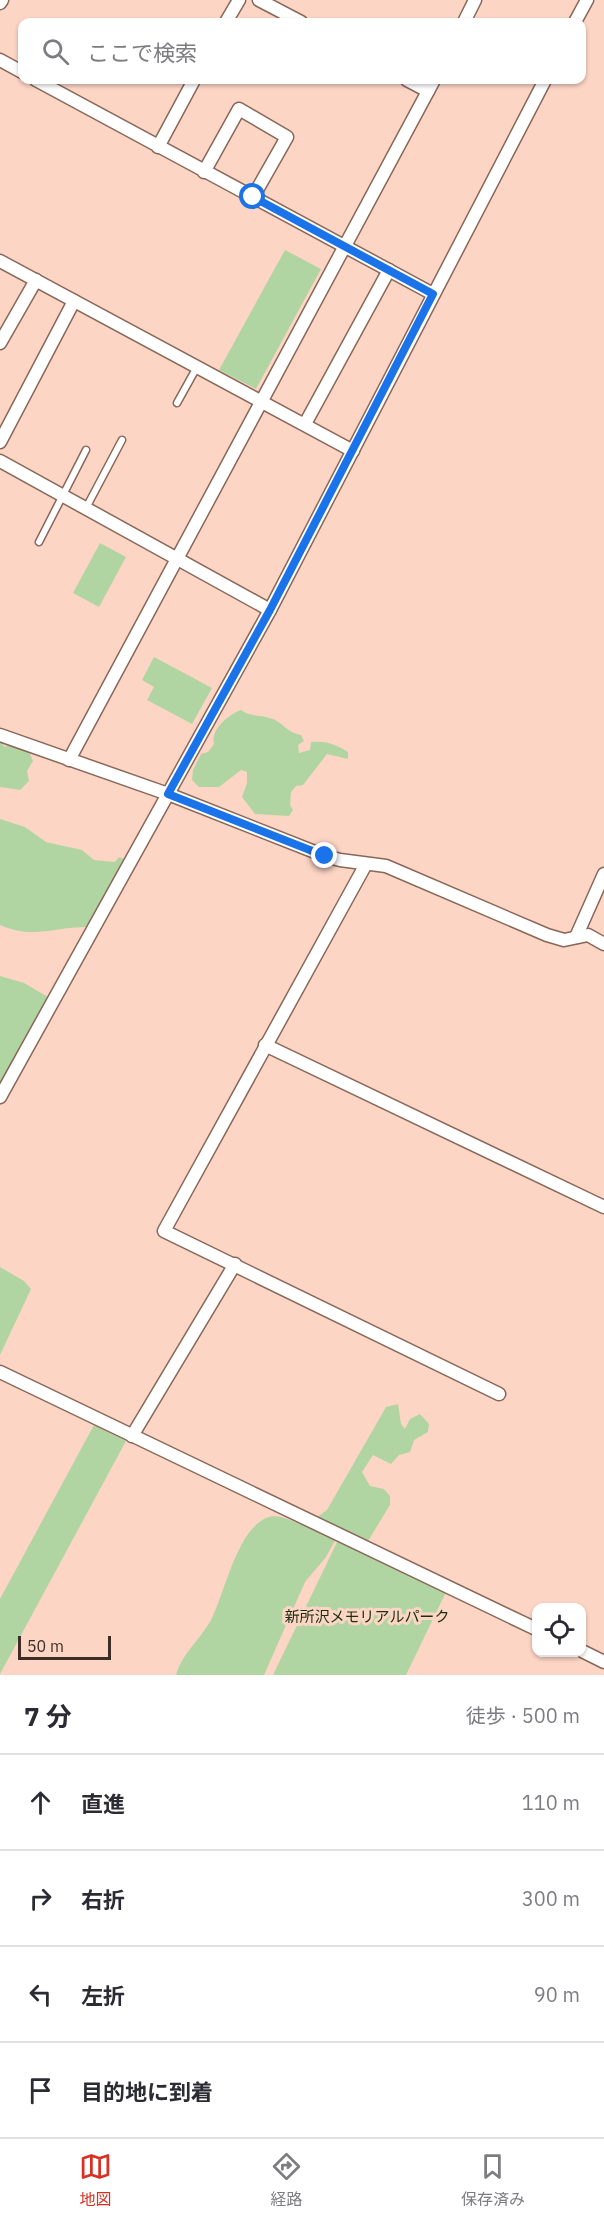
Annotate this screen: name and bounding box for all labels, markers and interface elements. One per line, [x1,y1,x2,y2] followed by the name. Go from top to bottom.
[18,18,586,84] search box
[39,35,72,68] icon: search
[87,38,197,67] text: ここで検索
[239,183,265,209] route start
[311,842,337,868] route end
[532,1603,586,1657] map controls
[532,1603,586,1657] button: locate
[285,1607,449,1626] park label: 新所沢メモリアルパーク
[18,1633,111,1660] scale bar
[27,1636,64,1656] text: 50 m
[24,1699,72,1733] text: 7 分
[466,1702,580,1729] text: 徒歩 · 500 m
[24,1786,57,1819] icon: ahead
[81,1789,125,1818] text: 直進
[522,1789,580,1816] text: 110 m
[24,1882,57,1915] icon: right
[81,1885,125,1914] text: 右折
[522,1885,580,1912] text: 300 m
[24,1978,57,2011] icon: left
[81,1981,125,2010] text: 左折
[534,1981,580,2008] text: 90 m
[24,2074,57,2107] icon: arrive
[81,2077,213,2106] text: 目的地に到着
[79,2150,112,2210] tab: 地図
[270,2150,303,2210] tab: 経路
[461,2150,525,2210] tab: 保存済み

